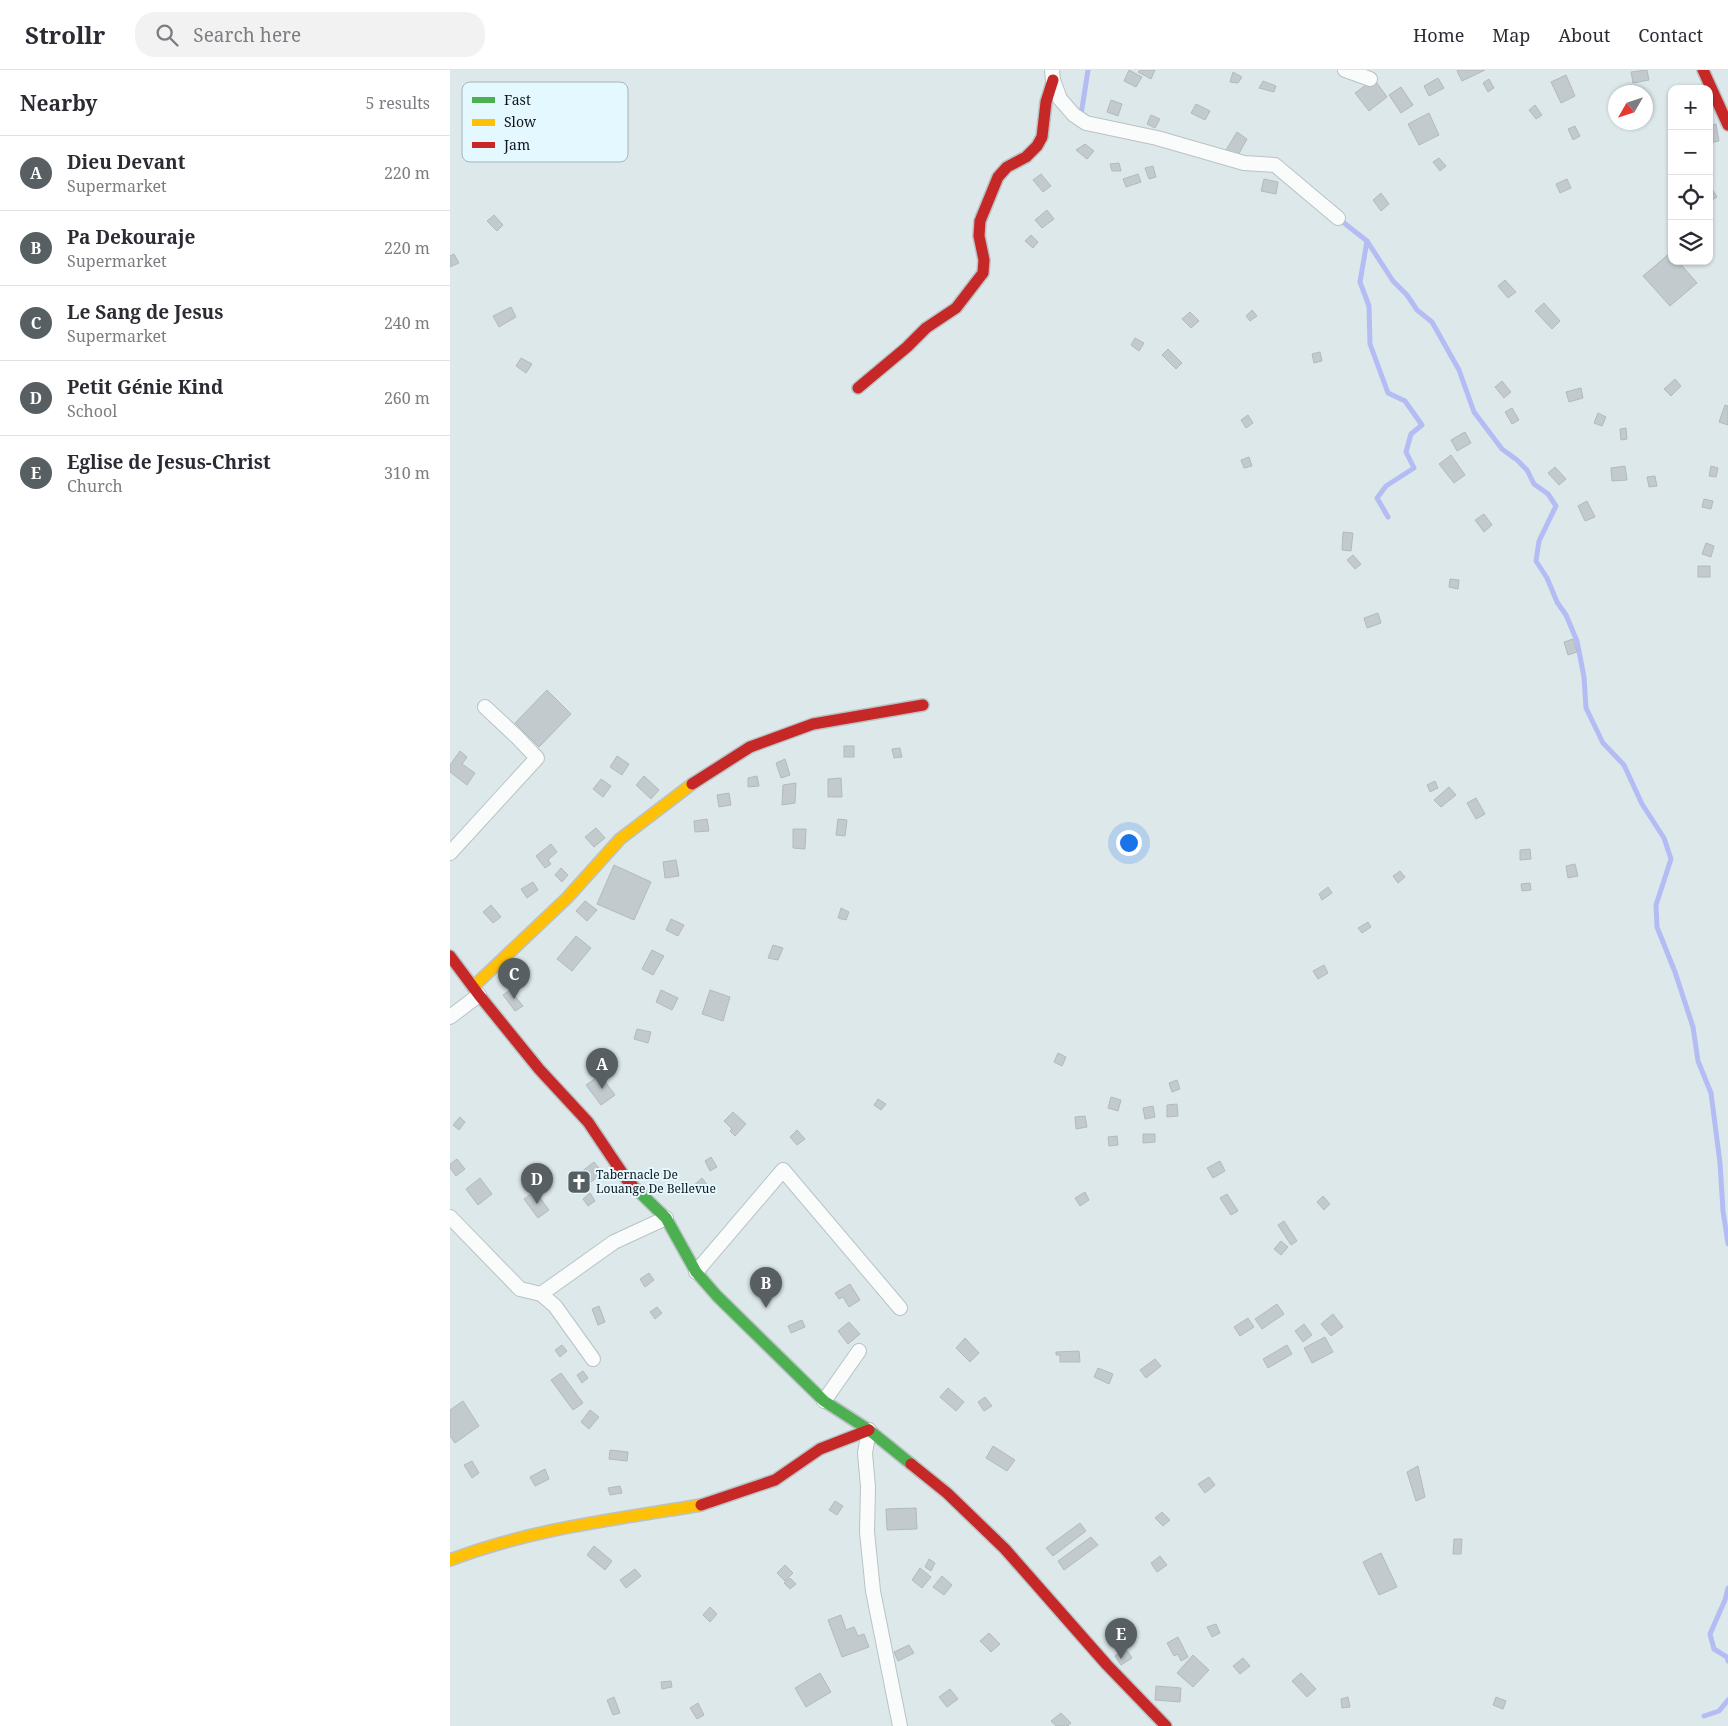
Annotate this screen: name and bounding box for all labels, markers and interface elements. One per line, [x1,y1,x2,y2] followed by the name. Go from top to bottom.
[135,12,485,57] search box
[25,18,105,51] text: Strollr
[153,21,181,49] icon: search
[193,22,301,48] text: Search here
[1413,23,1464,47] text: Home
[1492,23,1530,47] text: Map
[1558,23,1610,47] text: About
[1638,23,1703,47] text: Contact
[462,82,628,162] legend
[1608,85,1653,130] north arrow
[1668,85,1713,265] map controls
[1668,85,1713,130] button: +
[20,89,98,117] text: Nearby
[504,90,531,109] text: Fast
[366,92,430,114] text: 5 results
[504,112,537,131] text: Slow
[1668,130,1713,175] button: −
[503,135,530,154] text: Jam
[67,149,185,175] text: Dieu Devant
[30,162,42,184] text: A
[384,162,430,184] text: 220 m
[67,175,167,197] text: Supermarket
[1668,175,1713,220] button: locate
[1668,220,1713,265] button: layers
[67,224,195,250] text: Pa Dekouraje
[31,237,41,259] text: B
[384,237,430,259] text: 220 m
[67,250,167,272] text: Supermarket
[67,299,223,325] text: Le Sang de Jesus
[31,312,41,334] text: C
[384,312,430,334] text: 240 m
[67,325,167,347] text: Supermarket
[67,374,223,400] text: Petit Génie Kind
[30,387,42,409] text: D
[384,387,430,409] text: 260 m
[67,400,117,422] text: School
[67,449,271,475] text: Eglise de Jesus-Christ
[31,462,41,484] text: E
[384,462,430,484] text: 310 m
[67,475,123,497] text: Church
[1116,830,1142,856] your location
[498,958,530,999] pin: C
[586,1048,618,1089] pin: A
[521,1163,553,1204] pin: D
[596,1166,716,1197] place label: Tabernacle De Louange De Bellevue
[566,1169,592,1195] church icon: Tabernacle De Louange De Bellevue
[750,1267,782,1308] pin: B
[1105,1618,1137,1659] pin: E

